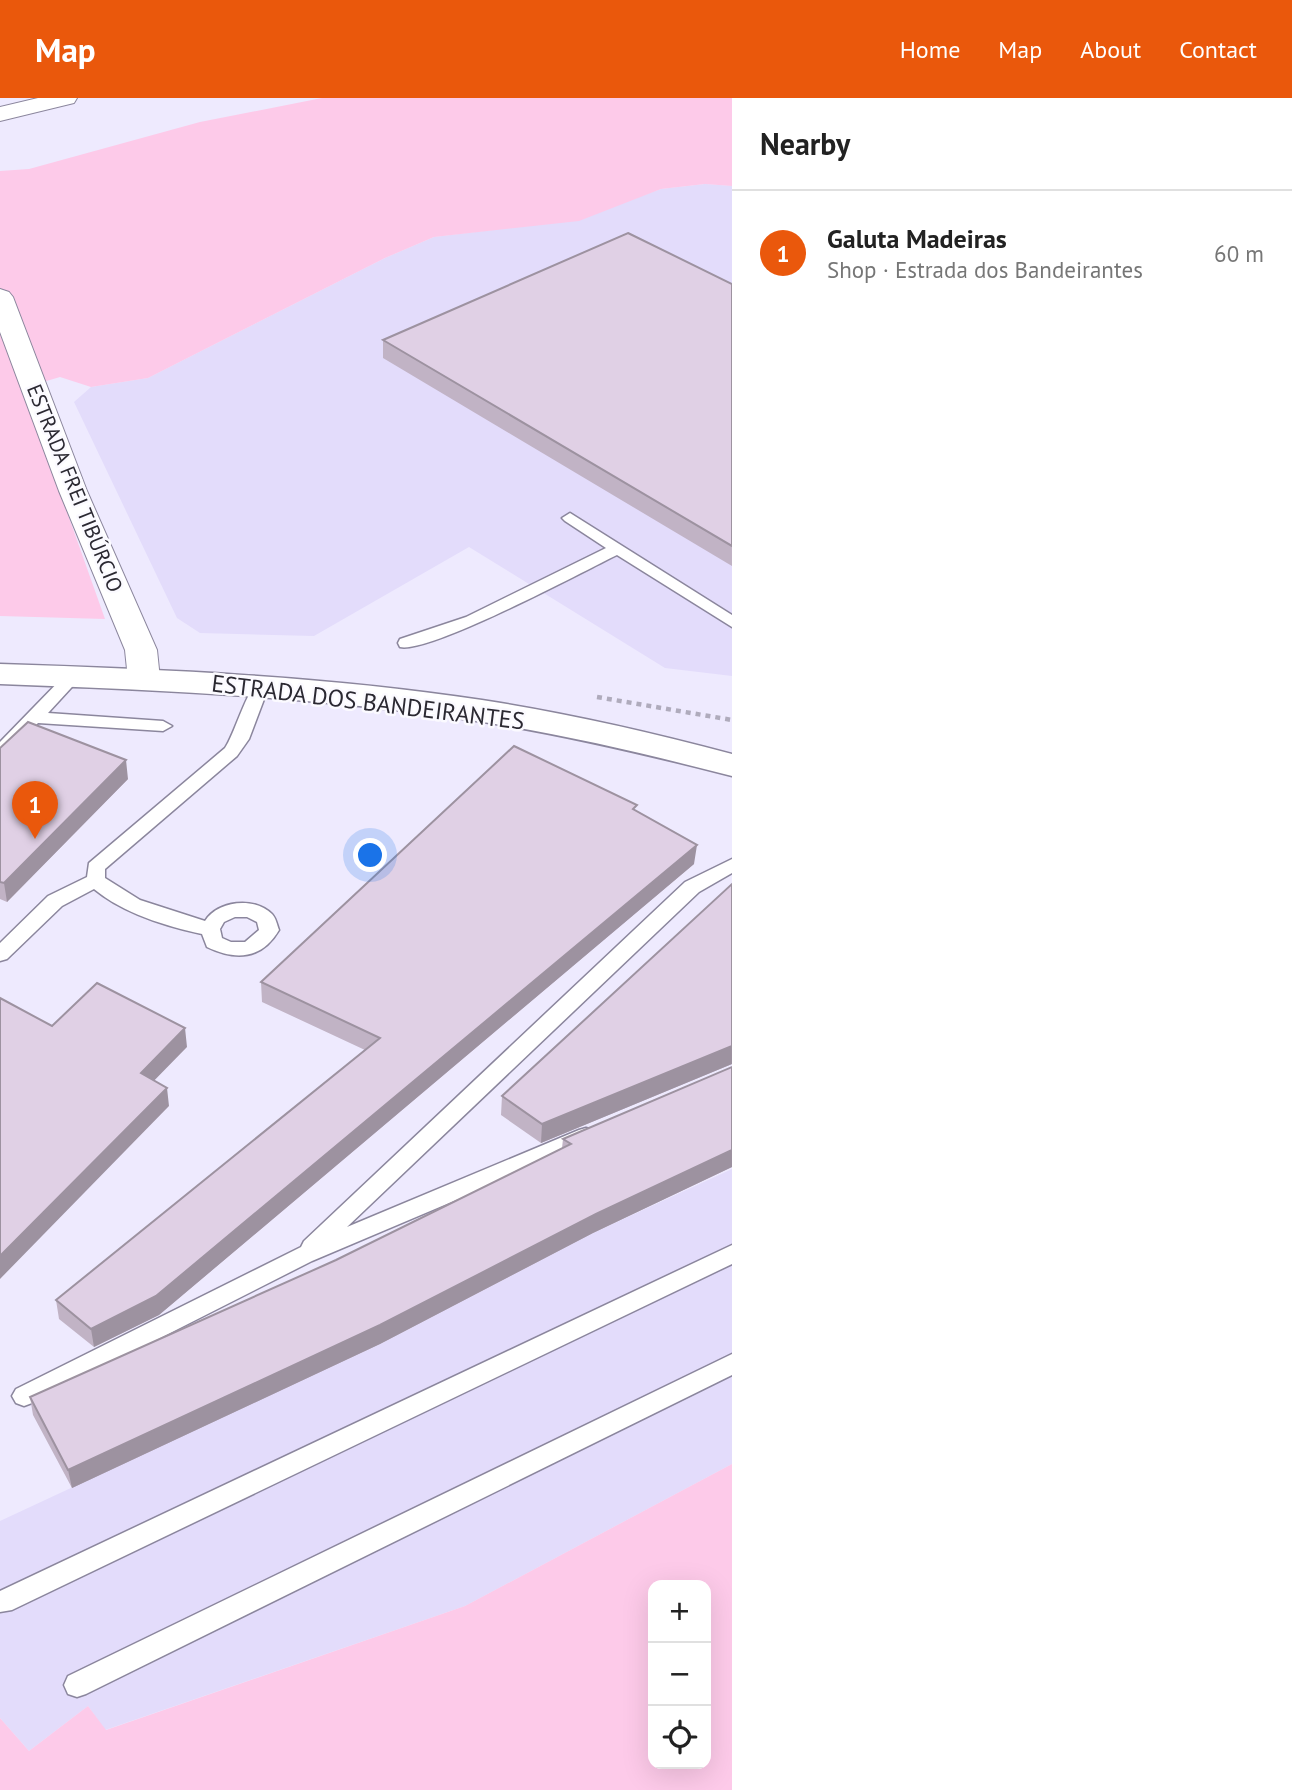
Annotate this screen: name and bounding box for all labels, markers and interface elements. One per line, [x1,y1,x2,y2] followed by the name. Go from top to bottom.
[35,28,96,71] text: Map
[900,34,960,65] text: Home
[998,34,1042,65] text: Map
[1080,34,1141,65] text: About
[1179,34,1257,65] text: Contact
[760,124,850,163] text: Nearby
[827,222,1007,255] text: Galuta Madeiras
[776,239,790,268] text: 1
[1214,239,1264,268] text: 60 m
[827,255,1143,284] text: Shop · Estrada dos Bandeirantes
[21,380,129,596] street label: ESTRADA FREI TIBÚRCIO
[210,667,526,737] street label: ESTRADA DOS BANDEIRANTES
[12,781,58,839] pin: 1
[353,838,387,872] your location
[648,1580,711,1769] map controls
[648,1580,711,1643] button: +
[648,1643,711,1706] button: −
[648,1706,711,1769] button: locate

